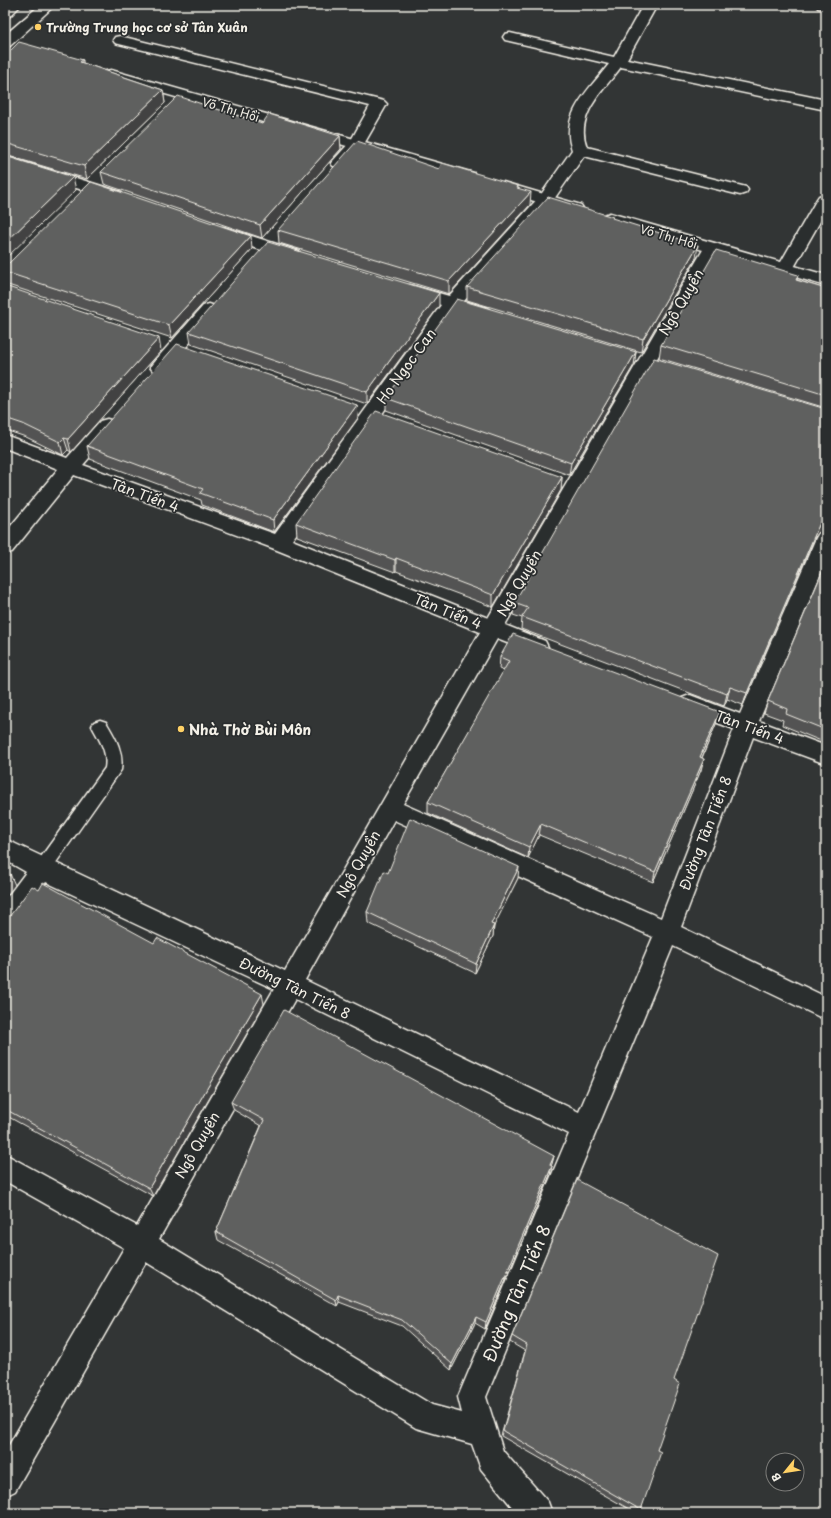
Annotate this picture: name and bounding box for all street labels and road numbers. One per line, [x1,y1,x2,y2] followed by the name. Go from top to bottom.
[200,92,262,126] street label: Võ Thị Hồi
[638,219,700,253] street label: Võ Thị Hồi
[653,265,709,339] street label: Ngô Quyền
[371,324,441,408] street label: Ho Ngoc Can
[108,473,182,517] street label: Tân Tiến 4
[491,546,547,620] street label: Ngô Quyền
[411,588,485,634] street label: Tân Tiến 4
[713,705,787,749] street label: Tân Tiến 4
[673,773,737,893] street label: Đường Tân Tiến 8
[331,826,385,902] street label: Ngô Quyền
[236,952,354,1024] street label: Đường Tân Tiến 8
[169,1108,225,1182] street label: Ngô Quyền
[475,1220,557,1366] street label: Đường Tân Tiến 8

